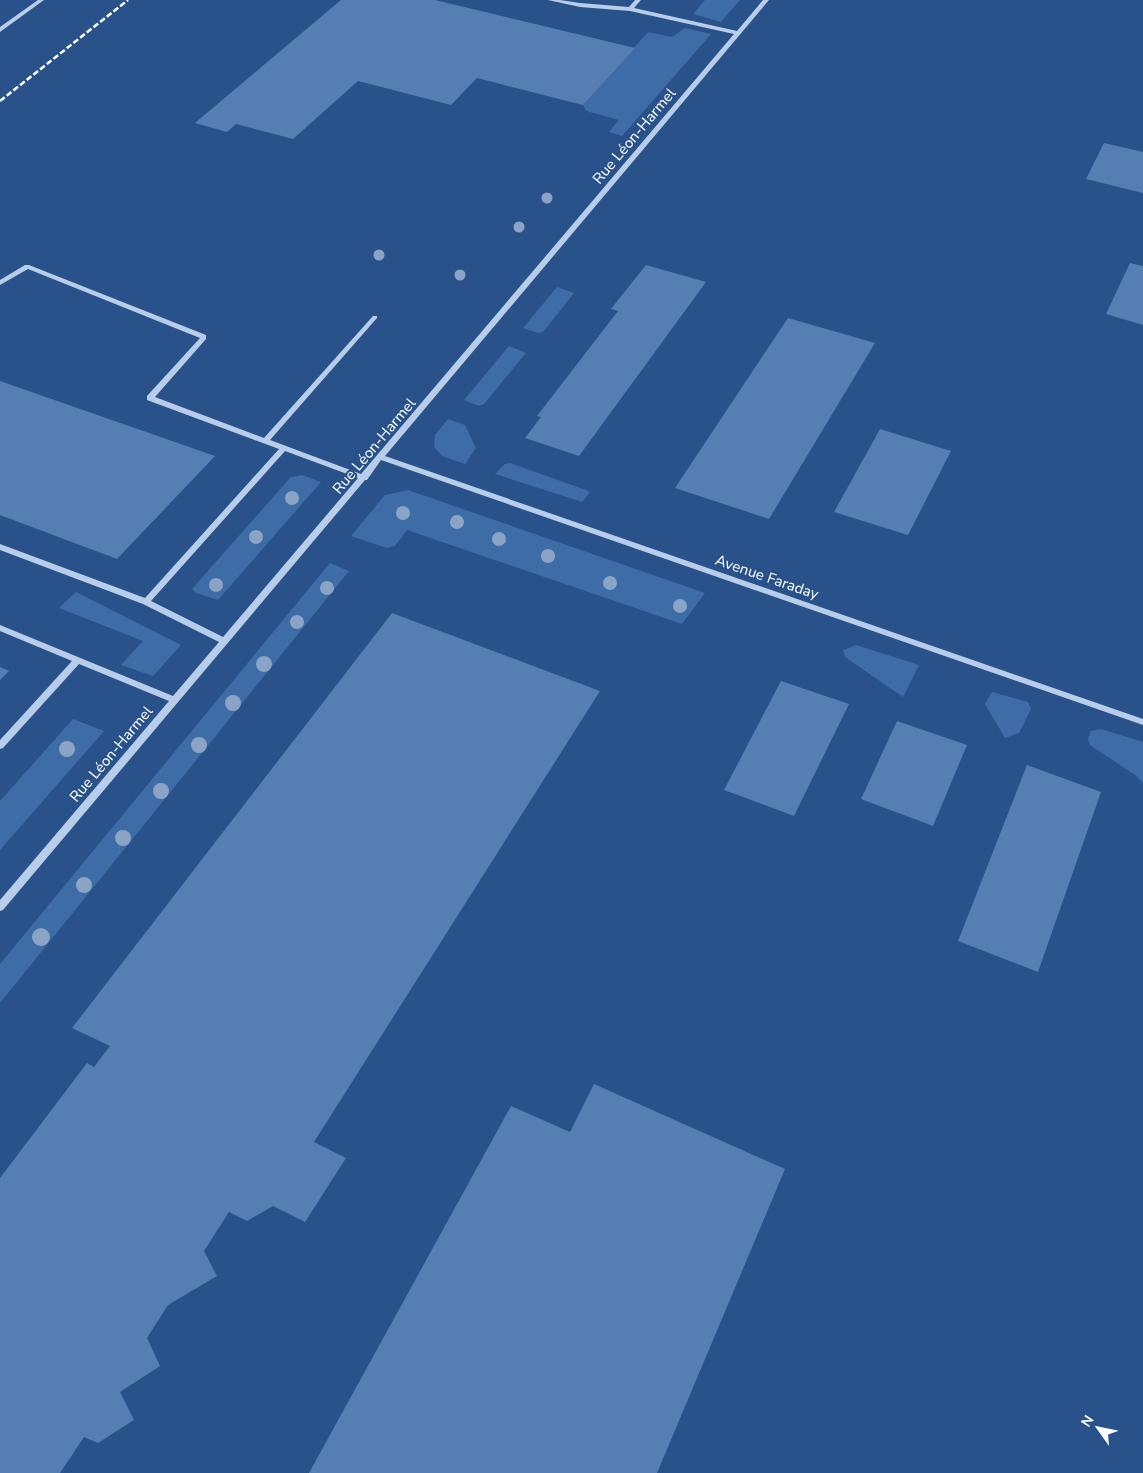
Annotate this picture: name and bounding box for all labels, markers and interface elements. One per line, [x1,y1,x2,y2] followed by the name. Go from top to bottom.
[588,83,680,188] street label: Rue Léon-Harmel
[328,393,420,498] street label: Rue Léon-Harmel
[713,550,822,604] street label: Avenue Faraday
[65,701,157,806] street label: Rue Léon-Harmel
[1073,1403,1123,1453] north arrow
[1077,1412,1098,1431] text: N

